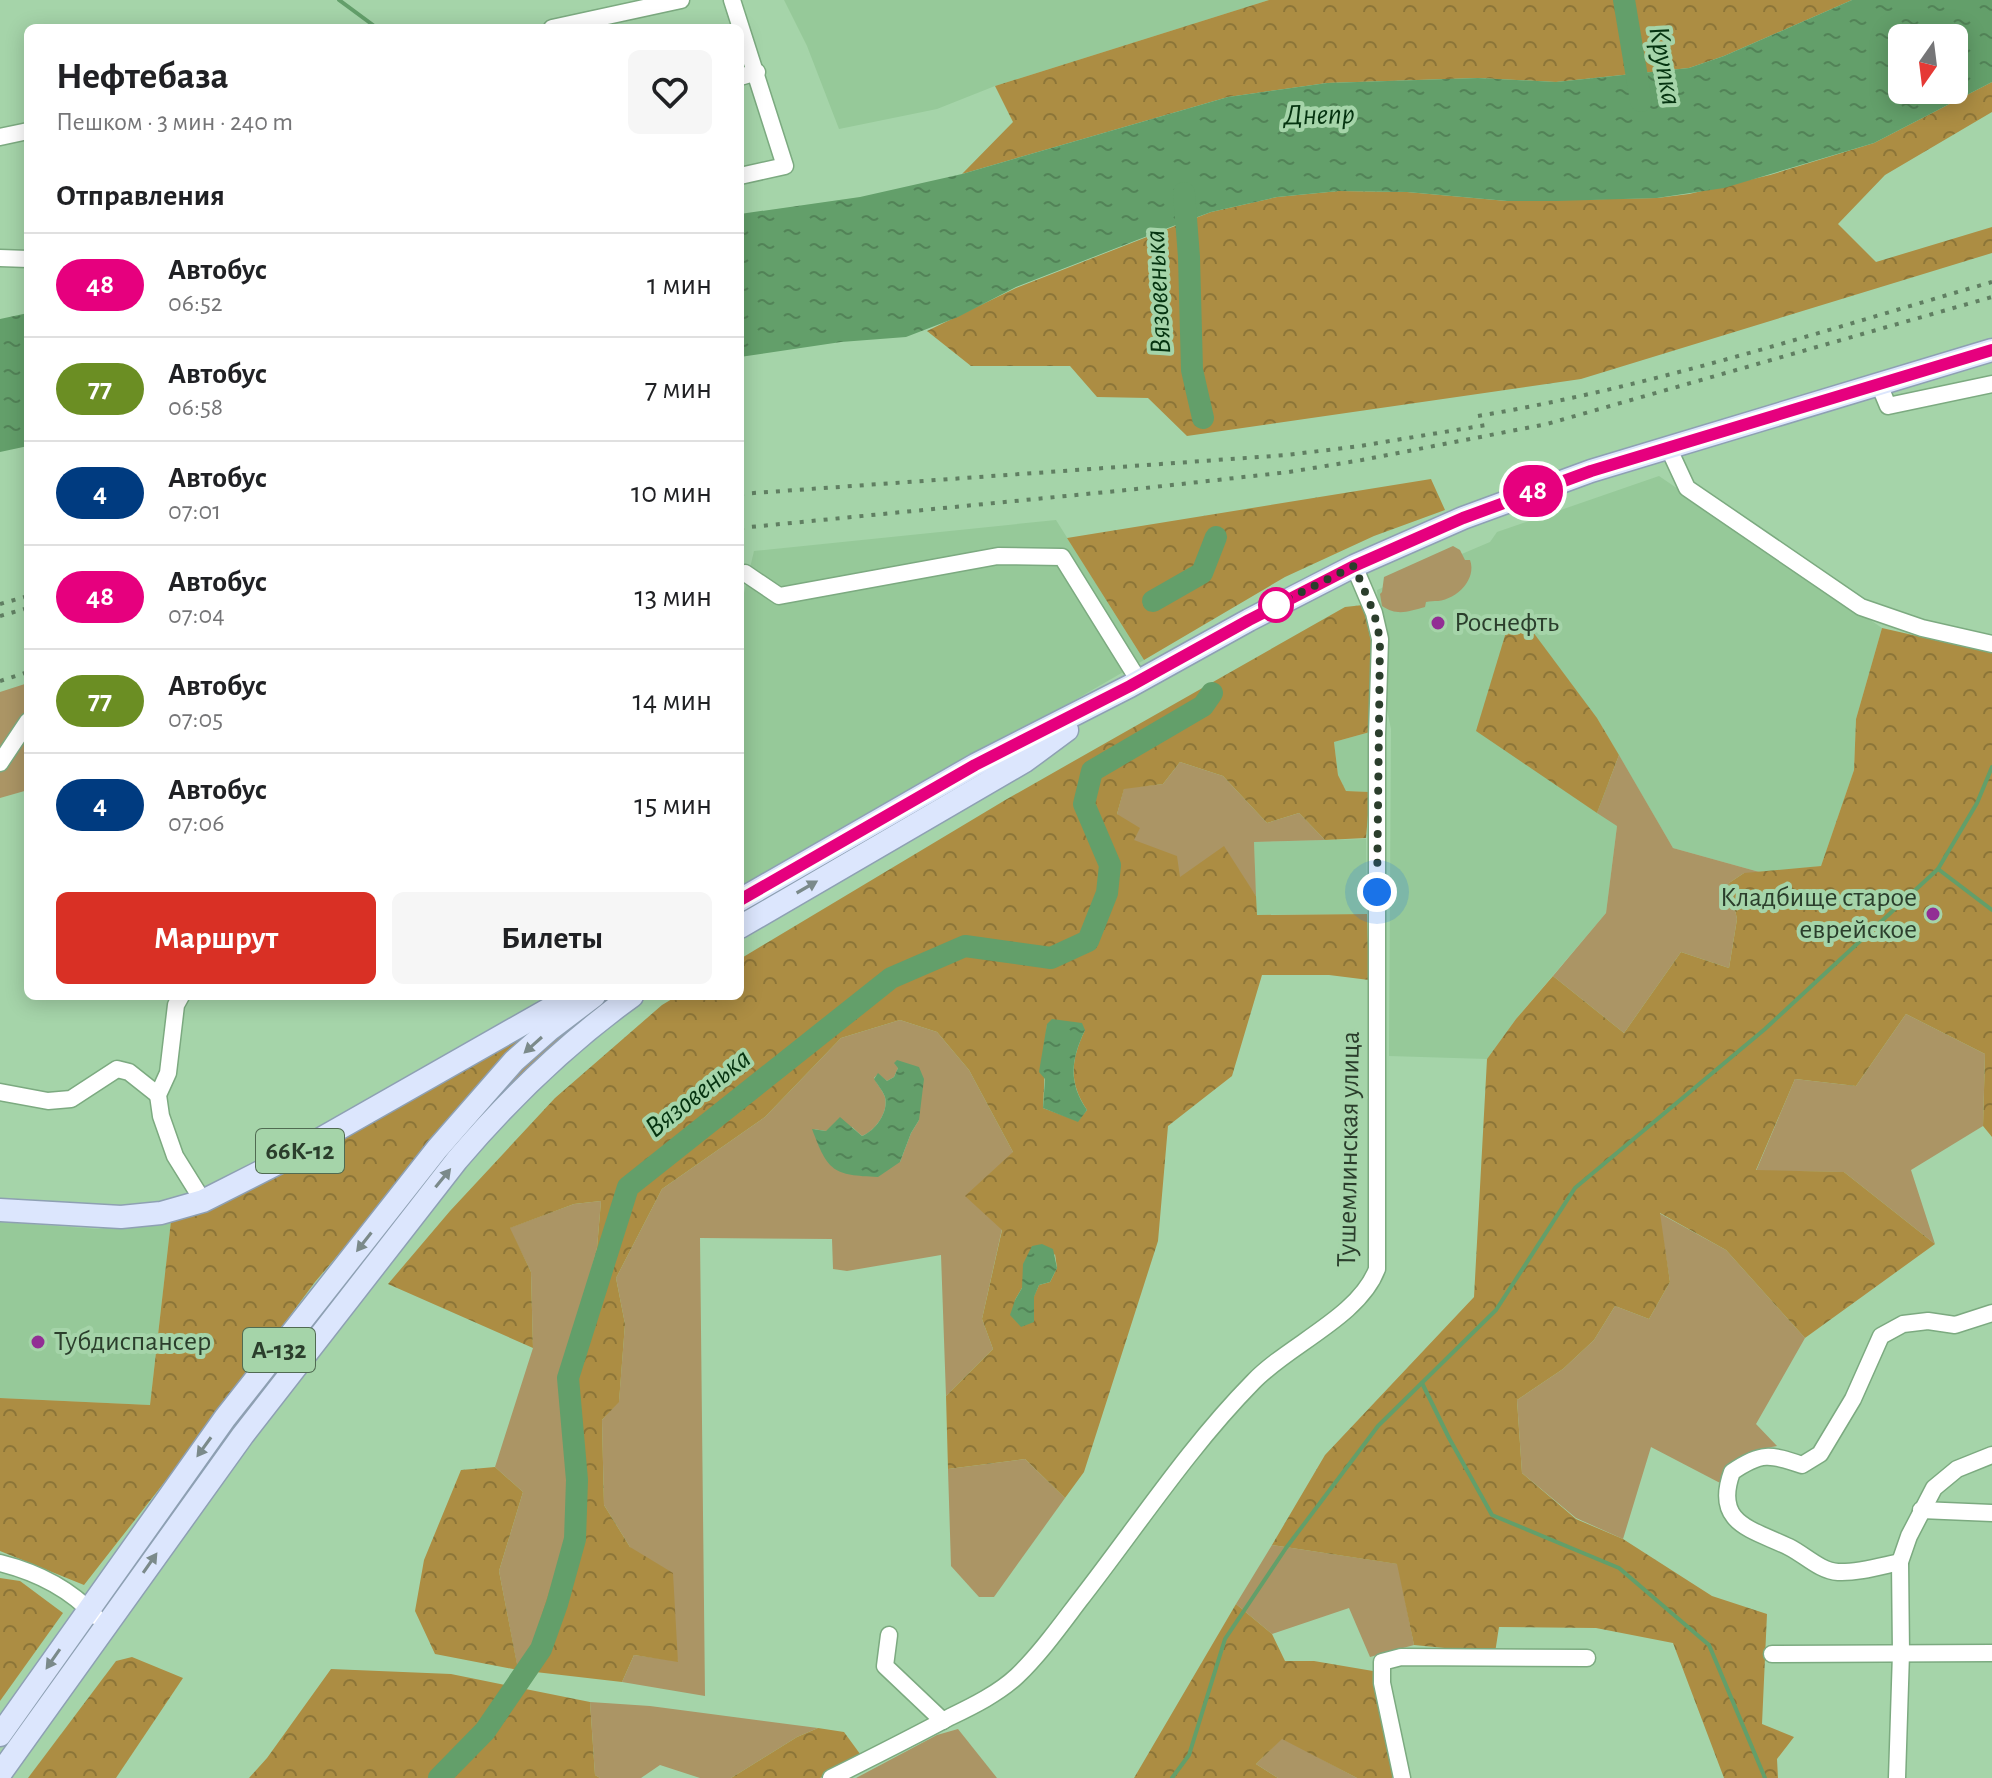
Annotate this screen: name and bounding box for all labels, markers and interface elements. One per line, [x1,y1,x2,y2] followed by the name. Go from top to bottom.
[1643,24,1687,108] water label: Крупка
[1888,24,1968,104] north arrow
[1888,24,1968,104] map controls
[628,50,712,134] button: heart
[56,58,229,96] text: Нефтебаза
[1282,99,1355,131] water label: Днепр
[56,109,293,135] text: Пешком · 3 мин · 240 m
[56,181,225,211] text: Отправления
[1140,229,1176,355] water label: Вязовенька
[168,255,267,285] text: Автобус
[647,270,712,300] text: 1 мин
[86,271,114,299] text: 48
[168,290,223,316] text: 06:52
[168,359,267,389] text: Автобус
[645,374,712,404] text: 7 мин
[88,375,112,403] text: 77
[168,394,223,420] text: 06:58
[168,463,267,493] text: Автобус
[1497,465,1569,517] line badge: 48
[1519,477,1547,505] text: 48
[631,478,712,508] text: 10 мин
[93,479,107,507] text: 4
[168,498,221,524] text: 07:01
[168,567,267,597] text: Автобус
[635,582,712,612] text: 13 мин
[86,583,114,611] text: 48
[1259,588,1293,622] unlabelled marker
[168,602,225,628] text: 07:04
[1454,609,1559,637] place label: Роснефть
[1429,614,1447,632] marker: Роснефть
[168,671,267,701] text: Автобус
[632,686,712,716] text: 14 мин
[88,687,112,715] text: 77
[168,706,223,732] text: 07:05
[168,775,267,805] text: Автобус
[634,790,712,820] text: 15 мин
[93,791,107,819] text: 4
[168,810,224,836] text: 07:06
[1357,872,1397,912] your location
[796,880,818,894] one-way arrow
[1720,884,1917,944] place label: Кладбище старое еврейское
[56,892,376,984] button: Маршрут
[392,892,712,984] button: Билеты
[1924,905,1942,923] marker: Кладбище старое еврейское
[1333,1031,1365,1267] street label: Тушемлинская улица
[523,1035,542,1053] one-way arrow
[640,1043,756,1143] water label: Вязовенька
[256,1129,344,1173] road number: 66К-12
[434,1168,451,1188] one-way arrow
[357,1232,373,1252] one-way arrow
[54,1328,211,1356] place label: Тубдиспансер
[243,1328,315,1372] road number: А-132
[29,1333,47,1351] marker: Тубдиспансер
[197,1436,212,1457] one-way arrow
[142,1552,158,1574] one-way arrow
[46,1648,62,1669] one-way arrow

